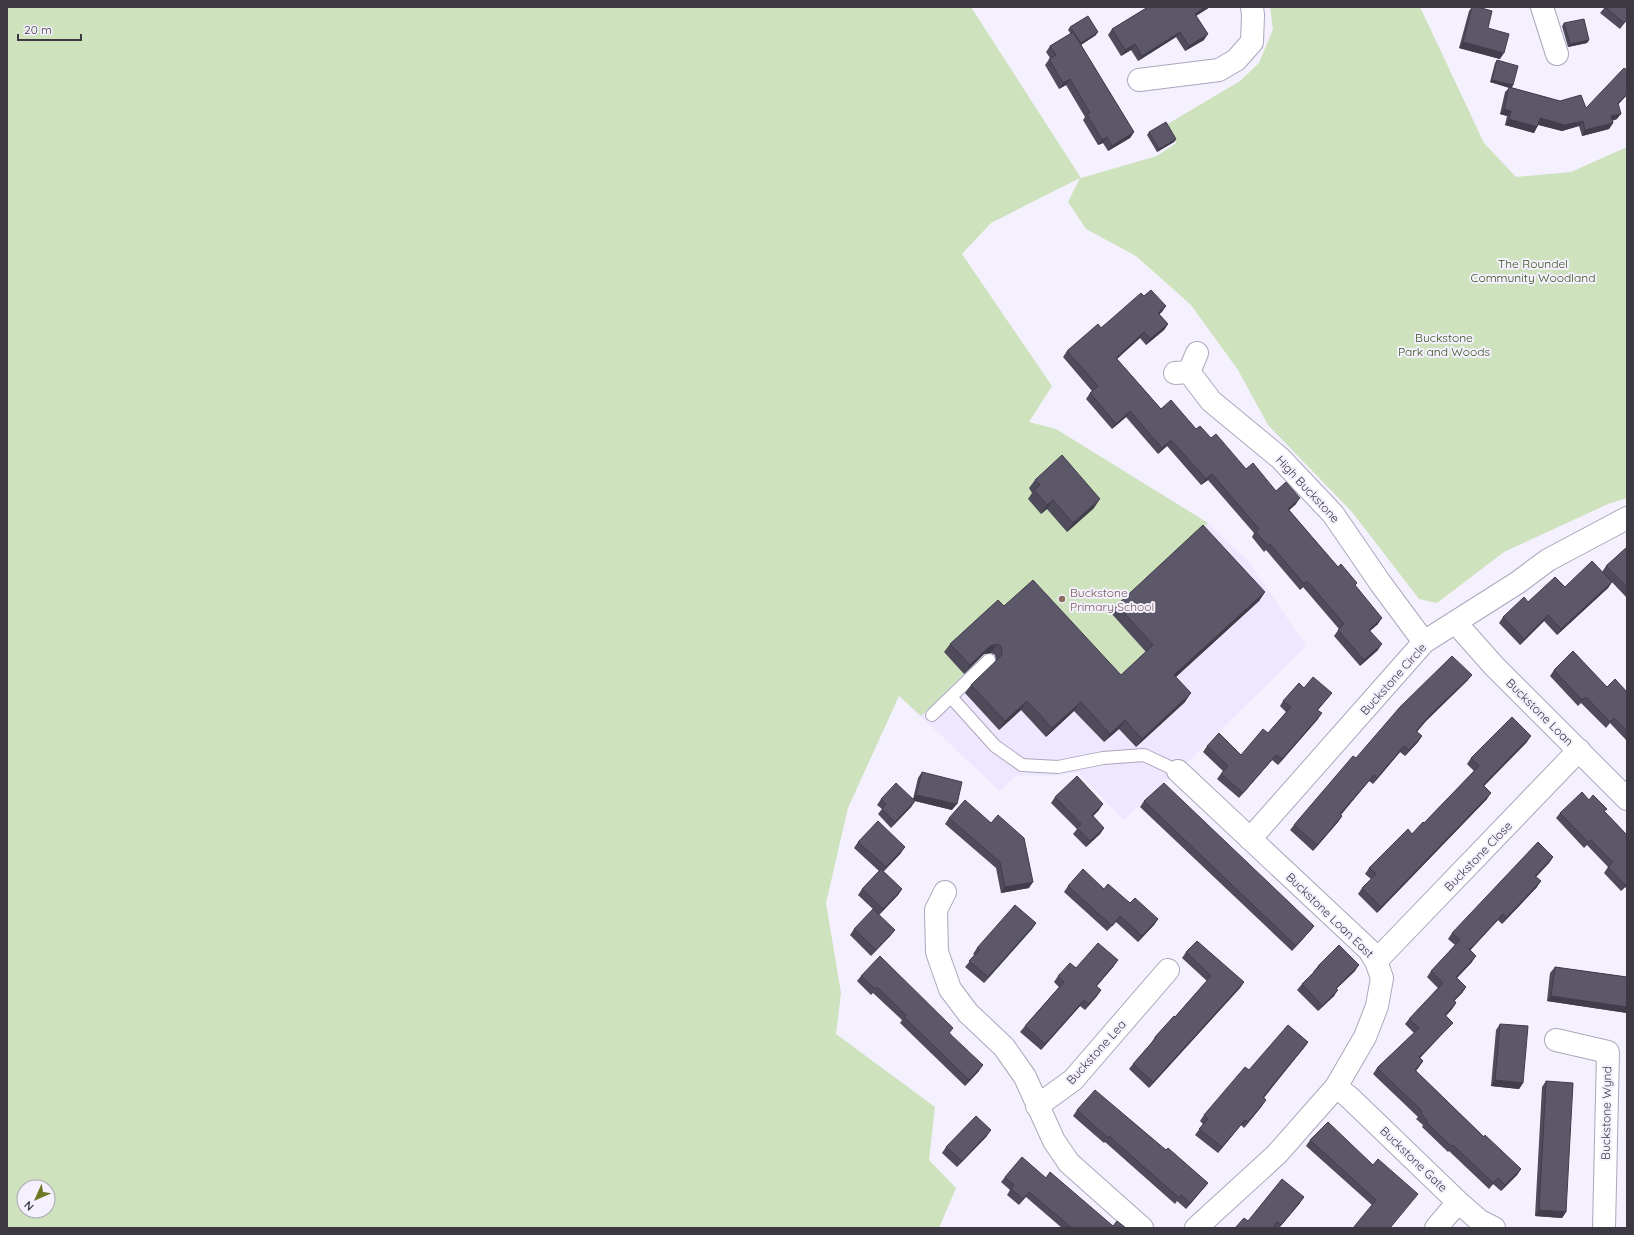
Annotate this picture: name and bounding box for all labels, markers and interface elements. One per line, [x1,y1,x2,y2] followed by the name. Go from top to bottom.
[18,16,81,42] scale bar
[24,22,52,37] text: 20 m
[1471,256,1595,285] park label: The Roundel Community Woodland
[1398,330,1490,359] park label: Buckstone Park and Woods
[1273,452,1343,526] street label: High Buckstone
[1070,585,1154,614] place label: Buckstone Primary School
[1057,594,1067,604] marker: Buckstone Primary School
[1357,640,1429,718] street label: Buckstone Circle
[1503,675,1577,749] street label: Buckstone Loan
[1441,818,1515,894] street label: Buckstone Close
[1283,869,1377,961] street label: Buckstone Loan East
[1063,1017,1129,1087] street label: Buckstone Lea
[1598,1066,1614,1160] street label: Buckstone Wynd
[1377,1123,1451,1195] street label: Buckstone Gate
[16,1179,56,1219] north arrow
[21,1198,37,1214] text: N

